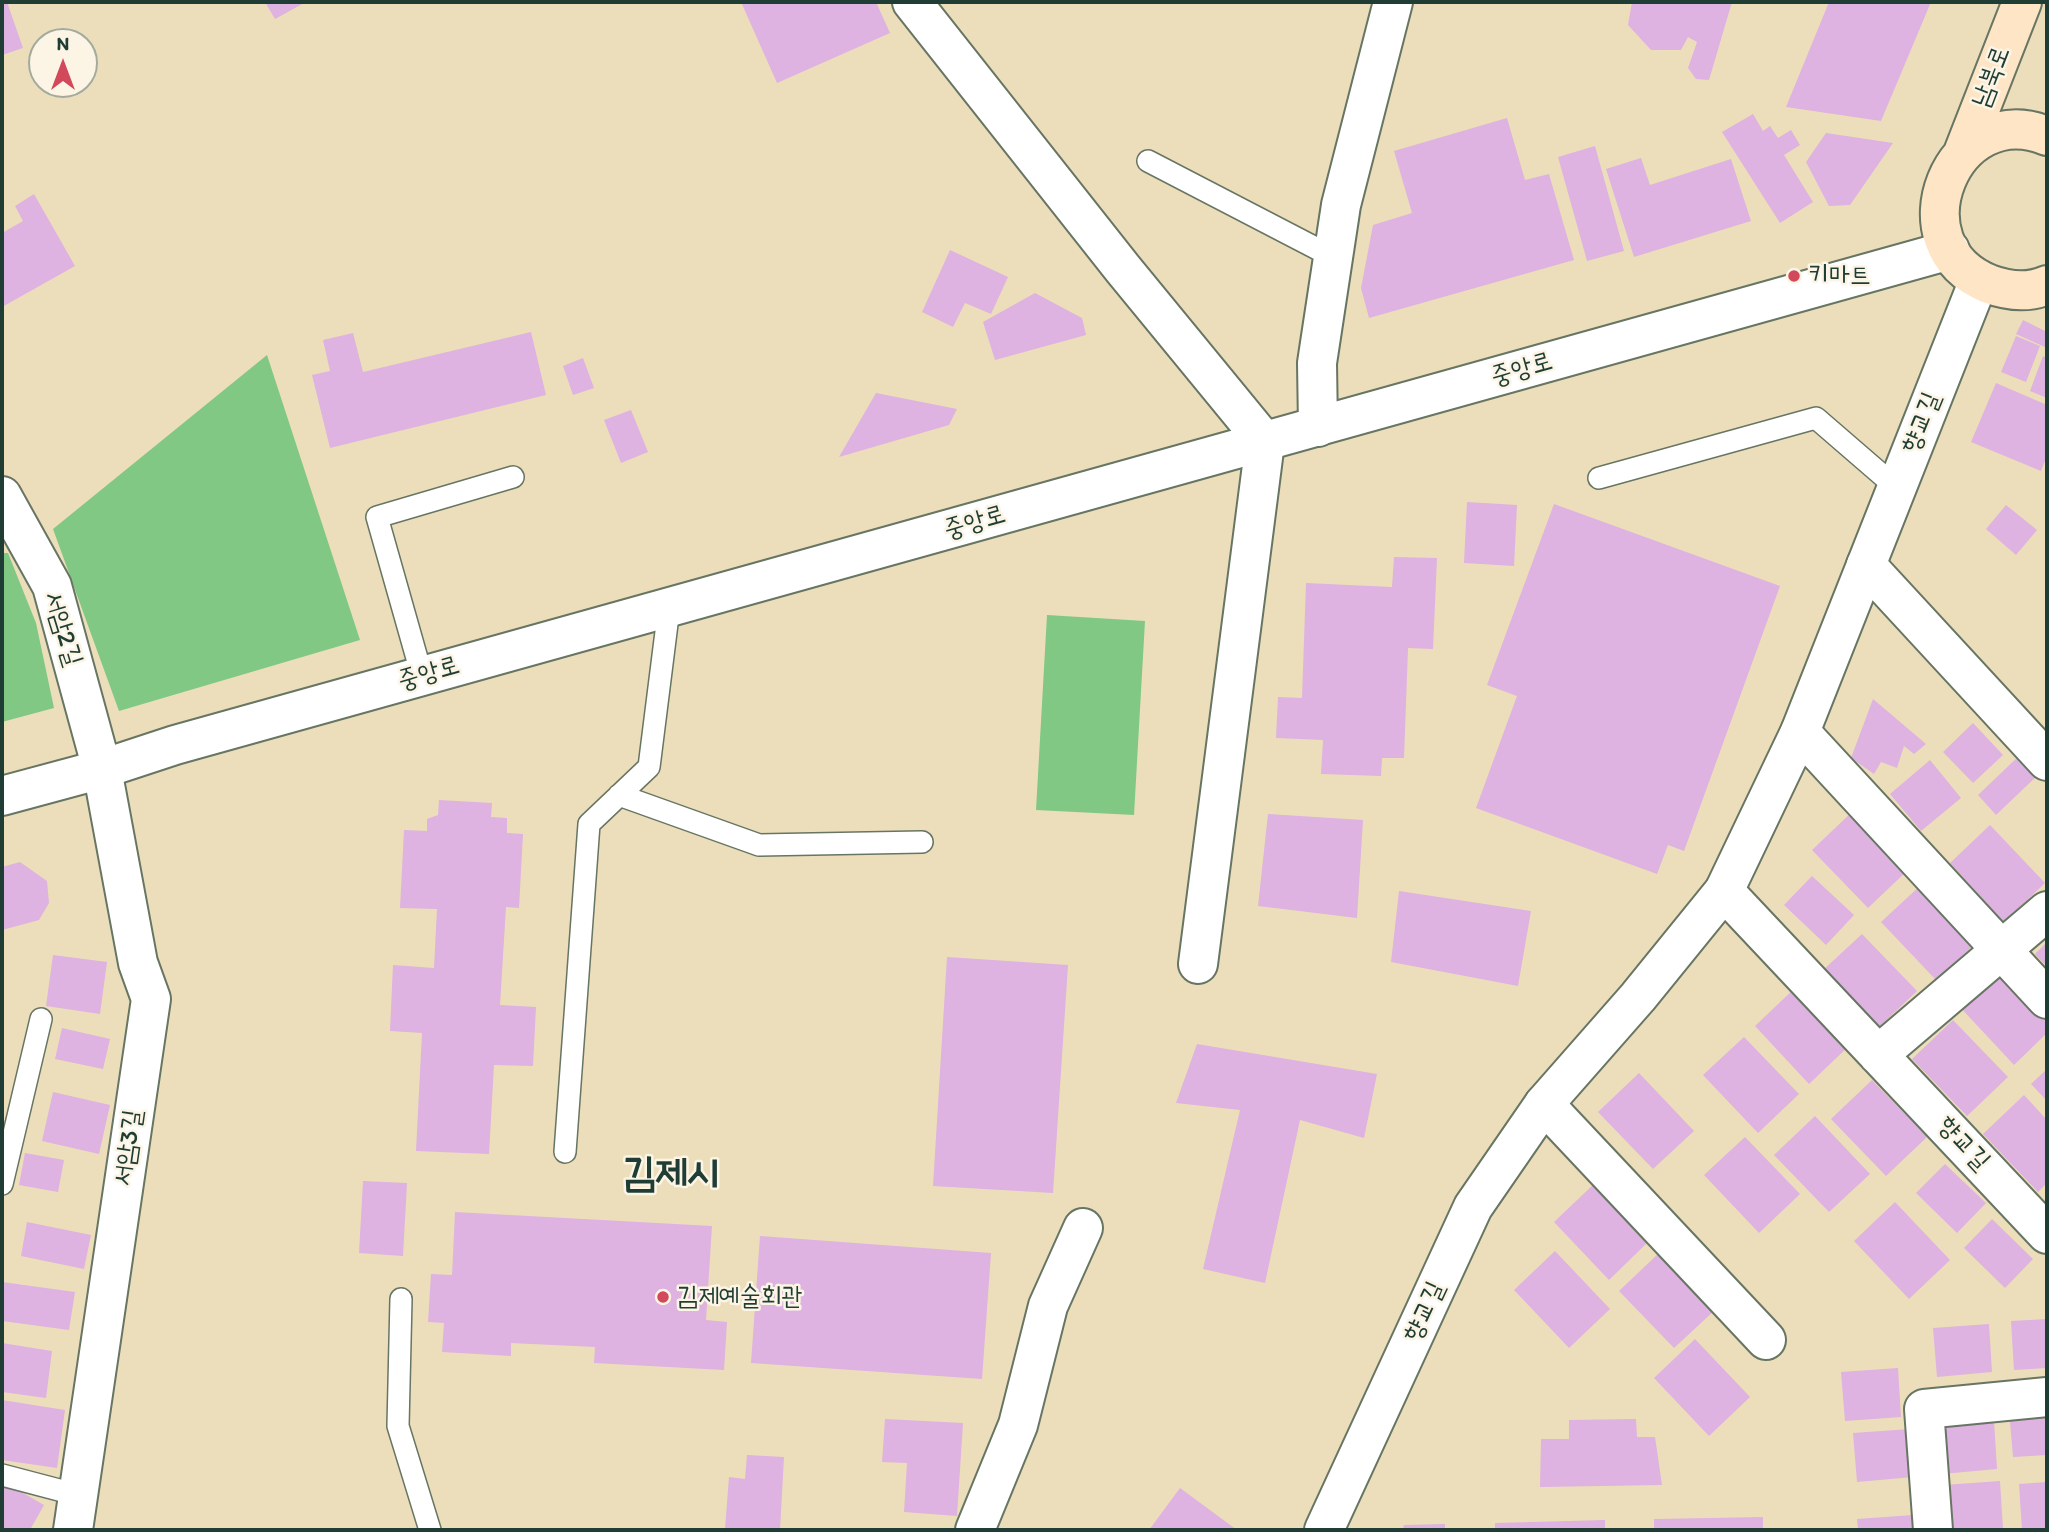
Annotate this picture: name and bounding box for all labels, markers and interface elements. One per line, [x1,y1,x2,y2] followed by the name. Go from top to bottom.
[28,28,98,98] north arrow
[57,32,69,55] text: N
[1966,42,2018,112] street label: 남북로
[1808,260,1871,292] place label: 키마트
[1786,268,1802,284] marker: 키마트
[1488,346,1556,394] street label: 중앙로
[1896,388,1948,458] street label: 향교길
[941,499,1009,547] street label: 중앙로
[36,588,88,670] street label: 서암2길
[395,650,463,698] street label: 중앙로
[108,1108,150,1188] street label: 서암3길
[1930,1110,1996,1178] street label: 향교길
[623,1151,719,1199] district label: 김제시
[1398,1277,1452,1347] street label: 향교길
[677,1281,803,1313] place label: 김제예술회관
[655,1289,671,1305] marker: 김제예술회관

